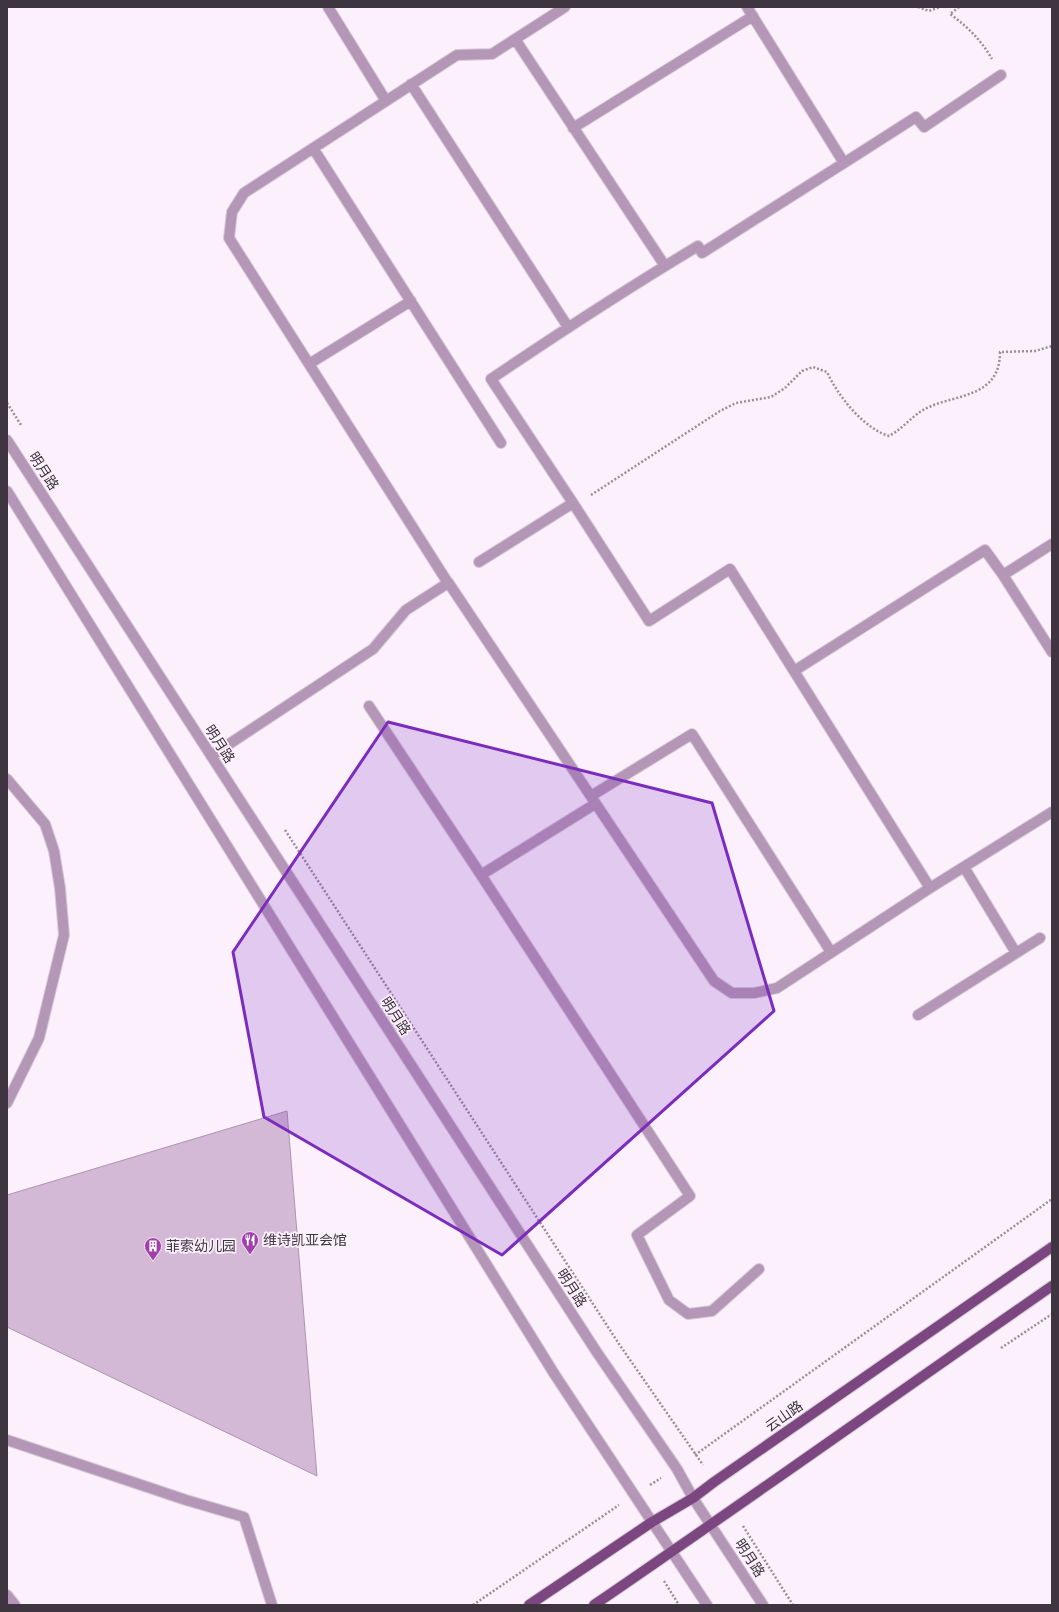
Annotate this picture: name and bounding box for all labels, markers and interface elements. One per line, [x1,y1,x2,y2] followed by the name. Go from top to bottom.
[26,449,62,493] street label: 明月路
[202,722,238,766] street label: 明月路
[378,994,414,1038] street label: 明月路
[240,1230,260,1255] restaurant icon: 维诗凯亚会馆
[263,1232,347,1248] place label: 维诗凯亚会馆
[143,1236,163,1261] building icon: 菲索幼儿园
[166,1238,236,1254] place label: 菲索幼儿园
[554,1266,590,1310] street label: 明月路
[762,1397,806,1435] street label: 云山路
[732,1536,768,1580] street label: 明月路

